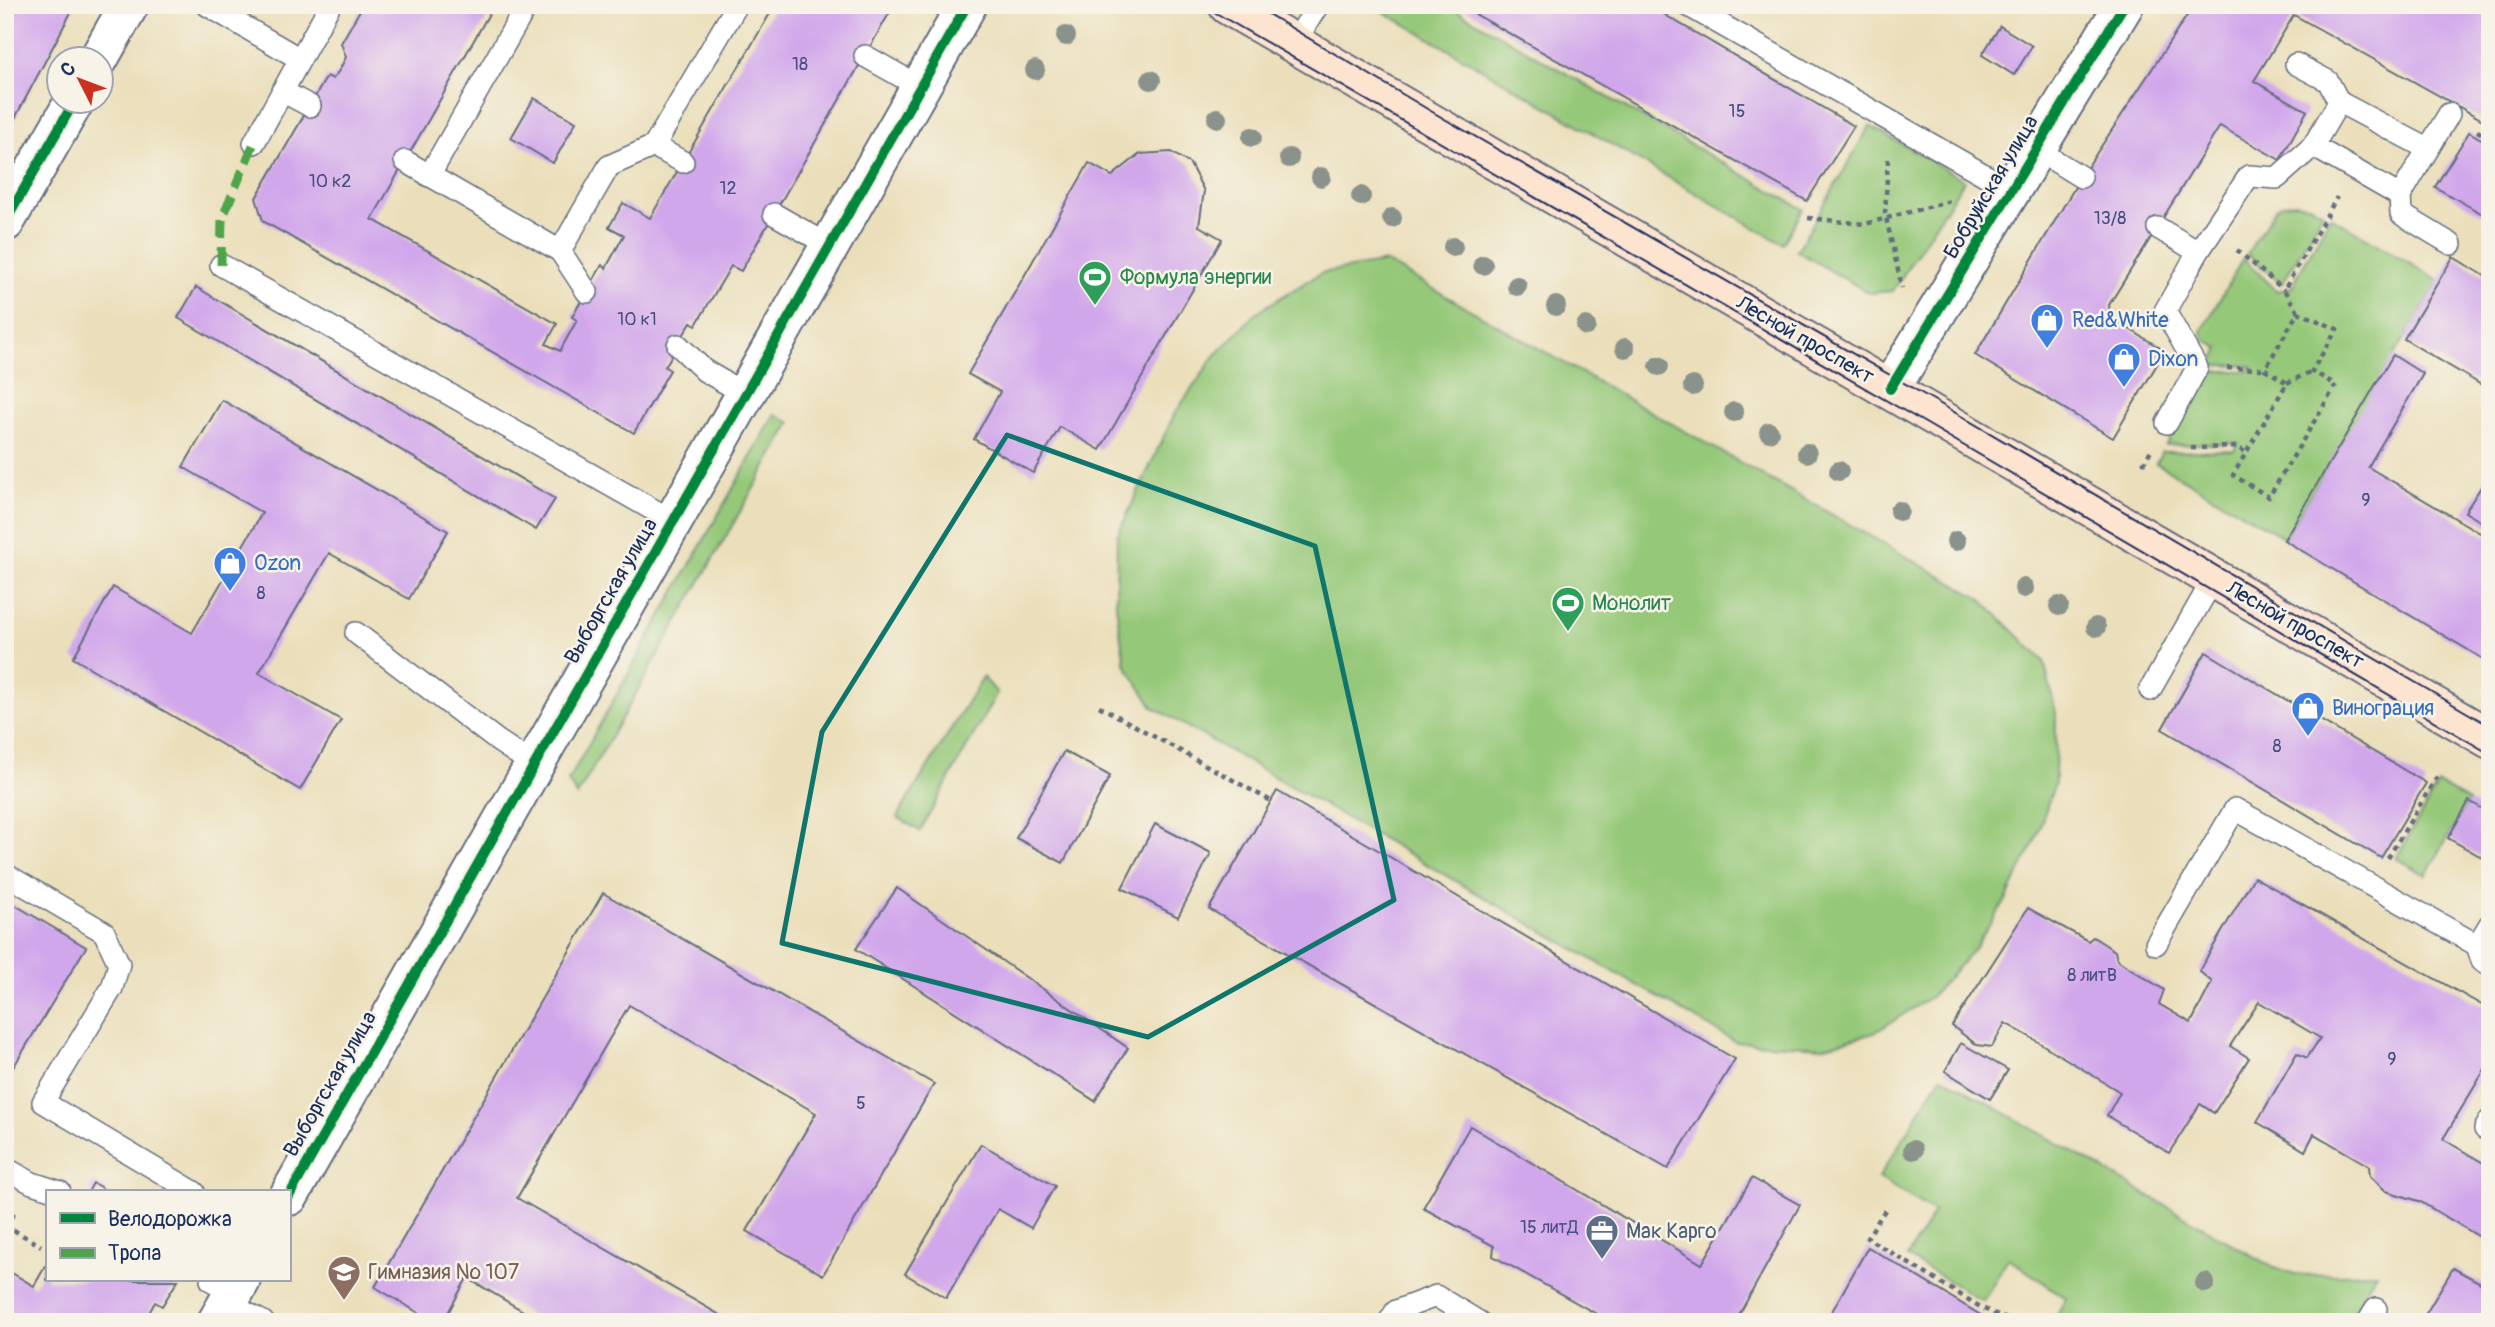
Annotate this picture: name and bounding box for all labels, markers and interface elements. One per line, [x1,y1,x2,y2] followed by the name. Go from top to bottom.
[46,46,116,116] north arrow
[792,53,808,76] house number: 18
[55,57,81,82] text: С
[1729,100,1745,123] house number: 15
[1937,110,2045,264] street label: Бобруйская улица
[309,170,351,193] house number: 10 к2
[719,177,737,200] house number: 12
[2094,207,2126,230] house number: 13/8
[1076,258,1114,307] sports icon: Формула энергии
[1120,264,1271,291] place label: Формула энергии
[1730,289,1879,391] street label: Лесной проспект
[2028,301,2066,350] shop icon: Red&White
[2072,307,2169,334] place label: Red&White
[617,308,657,331] house number: 10 к1
[2105,340,2143,389] shop icon: Dixon
[2148,346,2198,373] place label: Dixon
[2361,489,2371,512] house number: 9
[558,513,664,669] street label: Выборгская улица
[211,544,249,593] shop icon: Ozon
[254,550,301,577] place label: Ozon
[2220,574,2369,676] street label: Лесной проспект
[256,582,266,605] house number: 8
[1549,584,1587,633] sports icon: Монолит
[1592,590,1672,617] place label: Монолит
[2289,689,2327,738] shop icon: Винограция
[2332,695,2434,722] place label: Винограция
[2272,735,2282,758] house number: 8
[2067,964,2117,987] house number: 8 литВ
[277,1006,383,1162] street label: Выборгская улица
[2387,1048,2397,1071] house number: 9
[856,1092,866,1115] house number: 5
[46,1190,290,1282] legend
[108,1206,232,1233] text: Велодорожка
[1583,1212,1621,1261] office icon: Мак Карго
[1520,1216,1578,1239] house number: 15 литД
[1626,1218,1716,1245] place label: Мак Карго
[108,1240,161,1267] text: Тропа
[325,1253,363,1302] school or university icon: Гимназия № 107
[368,1259,519,1286] place label: Гимназия № 107

